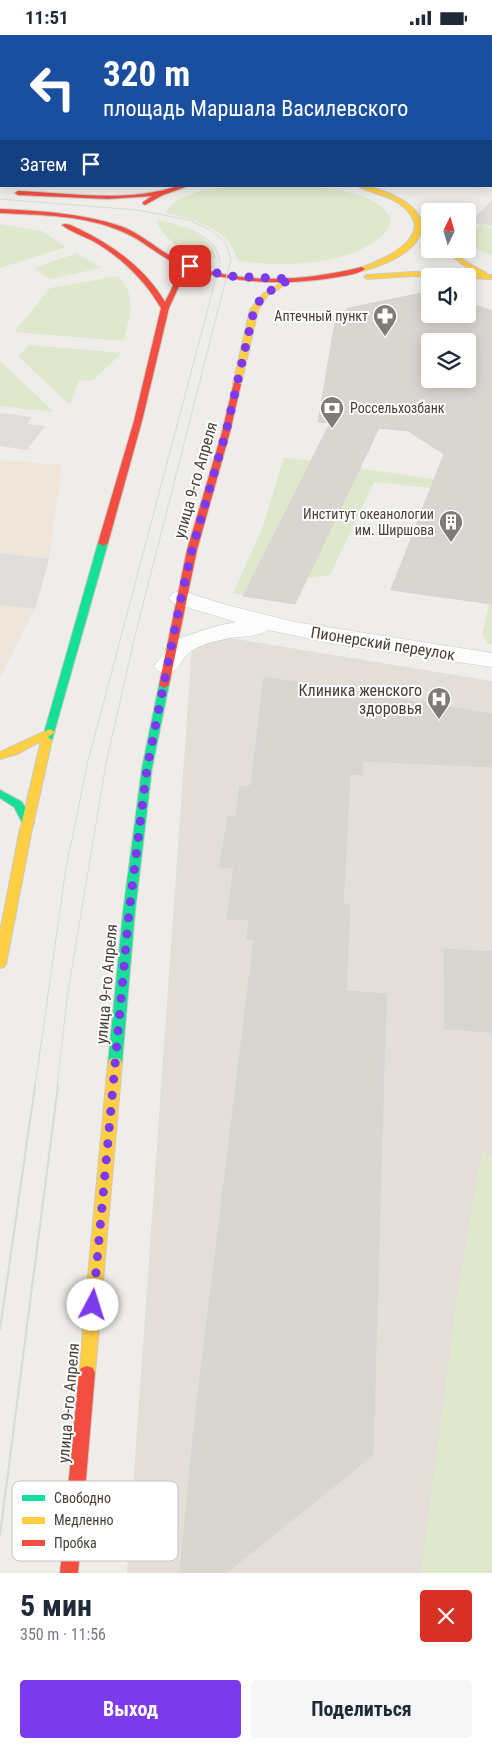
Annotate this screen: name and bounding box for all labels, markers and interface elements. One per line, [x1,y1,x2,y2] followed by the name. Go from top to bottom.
[25,6,69,29] text: 11:51
[103,54,190,95] text: 320 m
[20,55,85,120] icon: left
[103,96,408,121] text: площадь Маршала Василевского
[77,150,105,178] icon: arrive
[20,153,67,176] text: Затем
[421,203,476,257] north arrow
[421,203,476,388] map controls
[169,245,211,287] pin
[176,252,204,280] icon: arrive
[421,268,476,323] button: sound
[372,303,398,337] pharmacy icon: Аптечный пункт
[274,308,368,324] place label: Аптечный пункт
[421,333,476,388] button: layers
[319,395,345,429] bank icon: Россельхозбанк
[350,400,445,416] place label: Россельхозбанк
[170,420,221,541] street label: улица 9-го Апреля
[303,506,434,538] place label: Институт океанологии им. Ширшова
[438,509,464,543] building icon: Институт океанологии им. Ширшова
[309,623,457,664] street label: Пионерский переулок
[299,681,422,718] place label: Клиника женского здоровья
[426,686,452,720] hospital icon: Клиника женского здоровья
[92,923,121,1045] street label: улица 9-го Апреля
[66,1278,118,1330] position arrow
[54,1342,83,1464] street label: улица 9-го Апреля
[12,1481,178,1561] legend
[54,1490,111,1506] text: Свободно
[54,1512,114,1528] text: Медленно
[54,1535,97,1551] text: Пробка
[20,1588,92,1623] text: 5 мин
[420,1590,472,1642] button: close
[20,1625,106,1644] text: 350 m · 11:56
[20,1680,241,1738] button: Выход
[251,1680,472,1738] button: Поделиться

